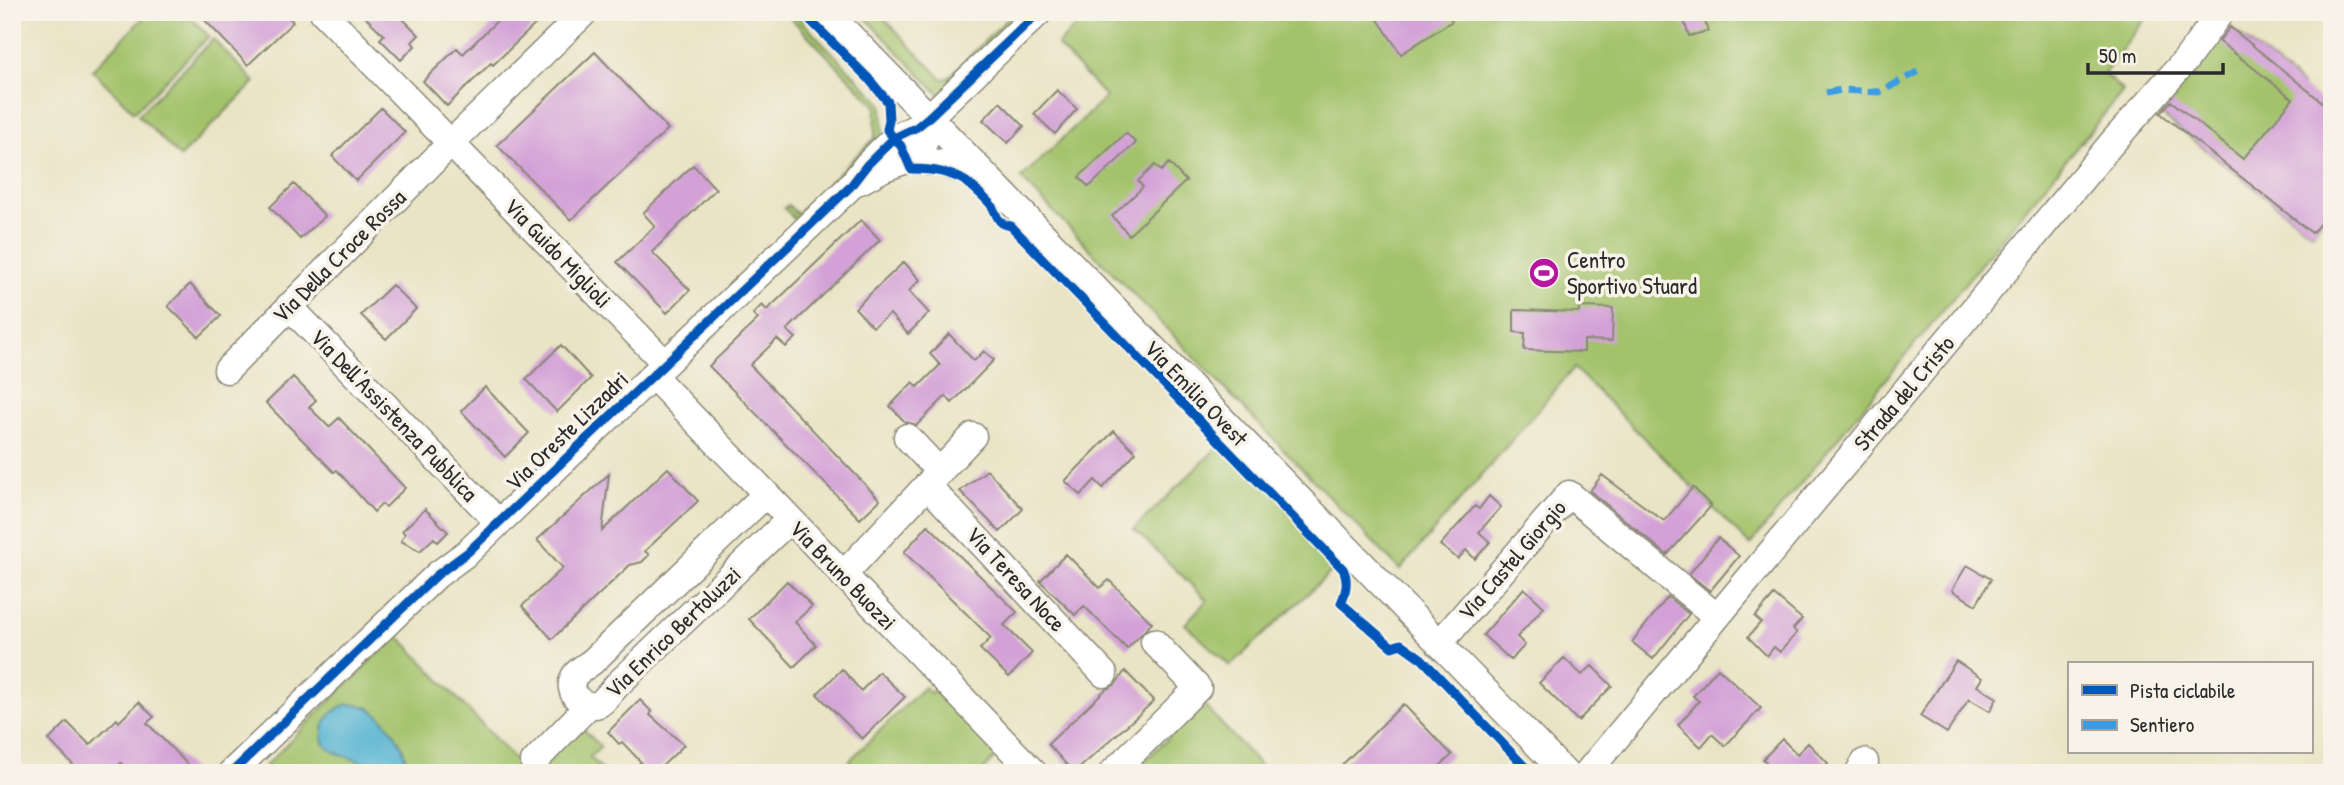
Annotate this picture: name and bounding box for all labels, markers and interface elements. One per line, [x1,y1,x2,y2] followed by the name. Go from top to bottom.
[2088,32,2223,76] scale bar
[2099,41,2136,70] text: 50 m
[265,182,412,329] street label: Via Della Croce Rossa
[498,191,619,315] street label: Via Guido Miglioli
[1567,244,1697,301] place label: Centro Sportivo Stuard
[1527,256,1561,290] sports icon: Centro Sportivo Stuard
[304,321,485,508] street label: Via Dell'Assistenza Pubblica
[1846,328,1961,457] street label: Strada del Cristo
[1138,333,1256,453] street label: Via Emilia Ovest
[498,364,635,497] street label: Via Oreste Lizzadri
[1451,493,1573,627] street label: Via Castel Giorgio
[783,513,904,637] street label: Via Bruno Buozzi
[960,519,1073,638] street label: Via Teresa Noce
[598,559,747,704] street label: Via Enrico Bertoluzzi
[2068,662,2312,754] legend
[2130,676,2235,705] text: Pista ciclabile
[2130,710,2194,739] text: Sentiero

